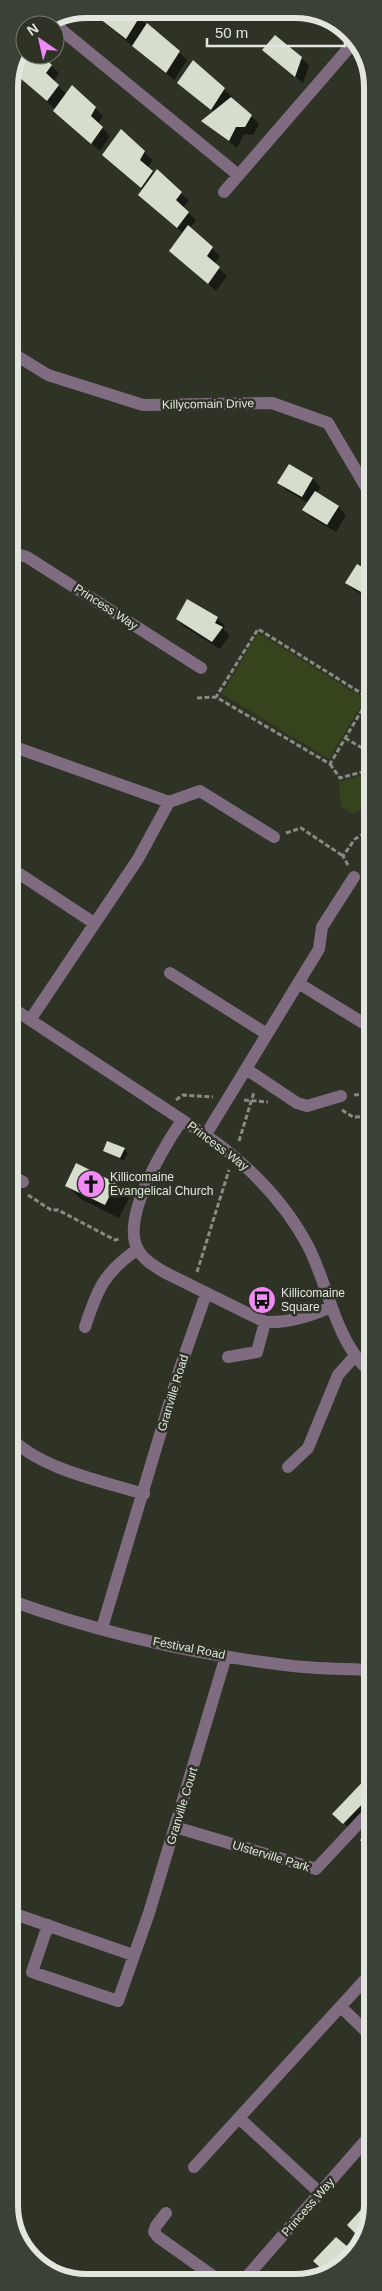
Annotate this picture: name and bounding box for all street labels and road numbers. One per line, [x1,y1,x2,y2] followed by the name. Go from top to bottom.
[162,396,254,412] street label: Killycomain Drive
[72,581,140,633] street label: Princess Way
[185,1118,251,1174] street label: Princess Way
[155,1353,191,1433] street label: Granville Road
[152,1634,226,1662] street label: Festival Road
[164,1765,201,1846] street label: Granville Court
[231,1838,312,1875] street label: Ulsterville Park
[279,2175,337,2239] street label: Princess Way

